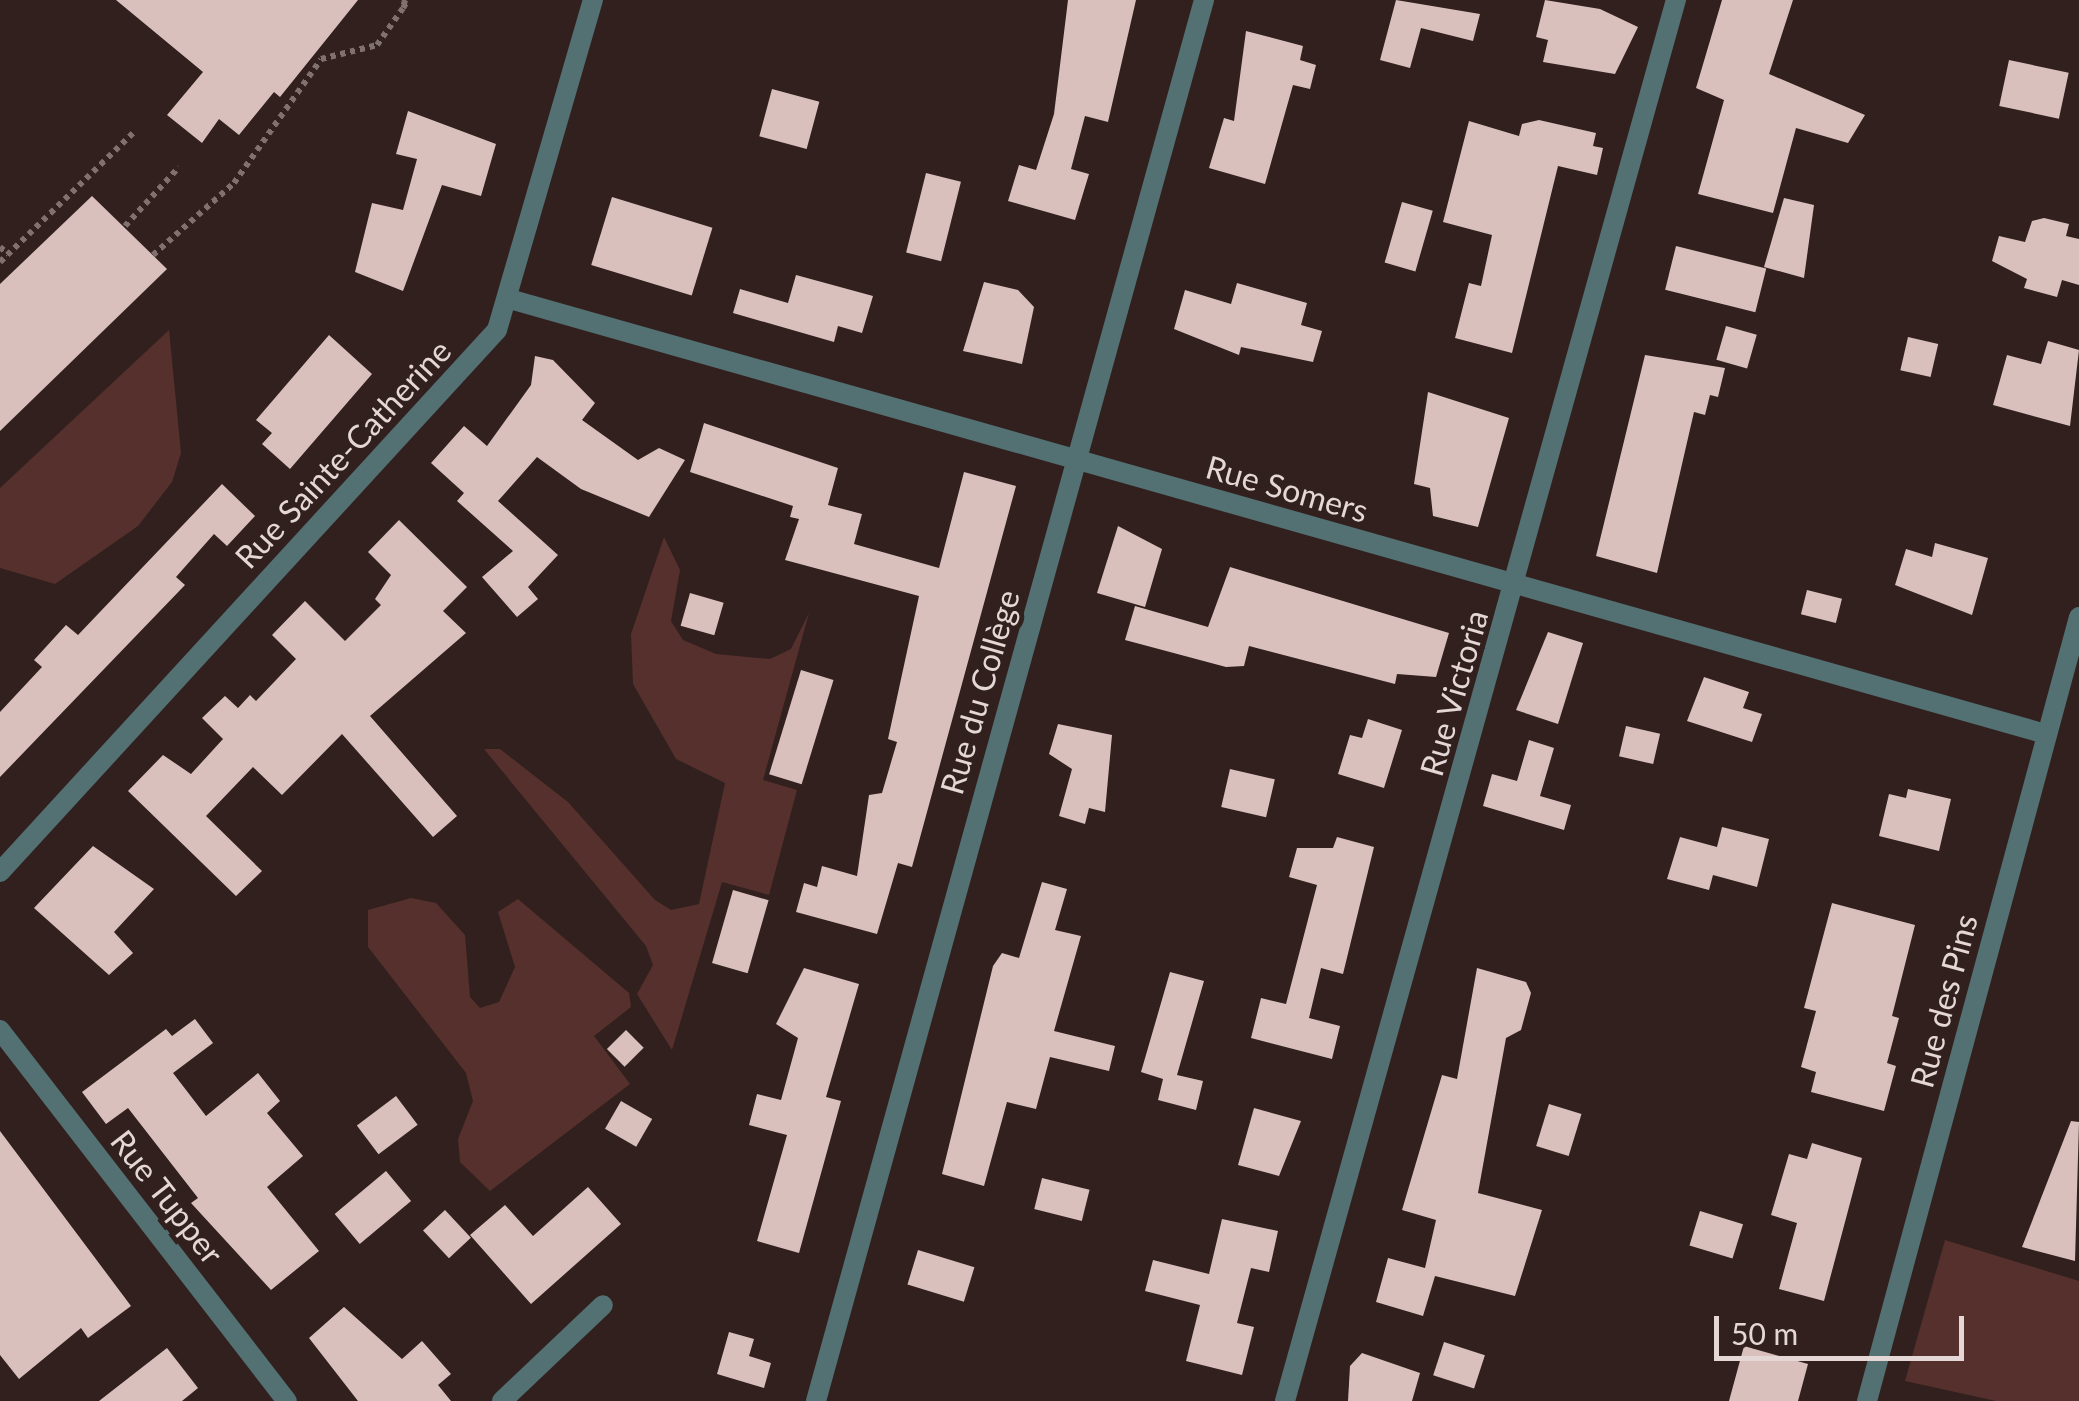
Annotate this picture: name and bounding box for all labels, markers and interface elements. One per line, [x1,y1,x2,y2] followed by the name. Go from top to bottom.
[227,332,459,576] street label: Rue Sainte-Catherine
[1202,448,1372,530] street label: Rue Somers
[932,585,1028,799] street label: Rue du Collège
[1412,605,1496,781] street label: Rue Victoria
[1902,910,1986,1092] street label: Rue des Pins
[103,1122,231,1272] street label: Rue Tupper
[1719,1296,1969,1358] scale bar
[1731,1315,1798,1351] text: 50 m

